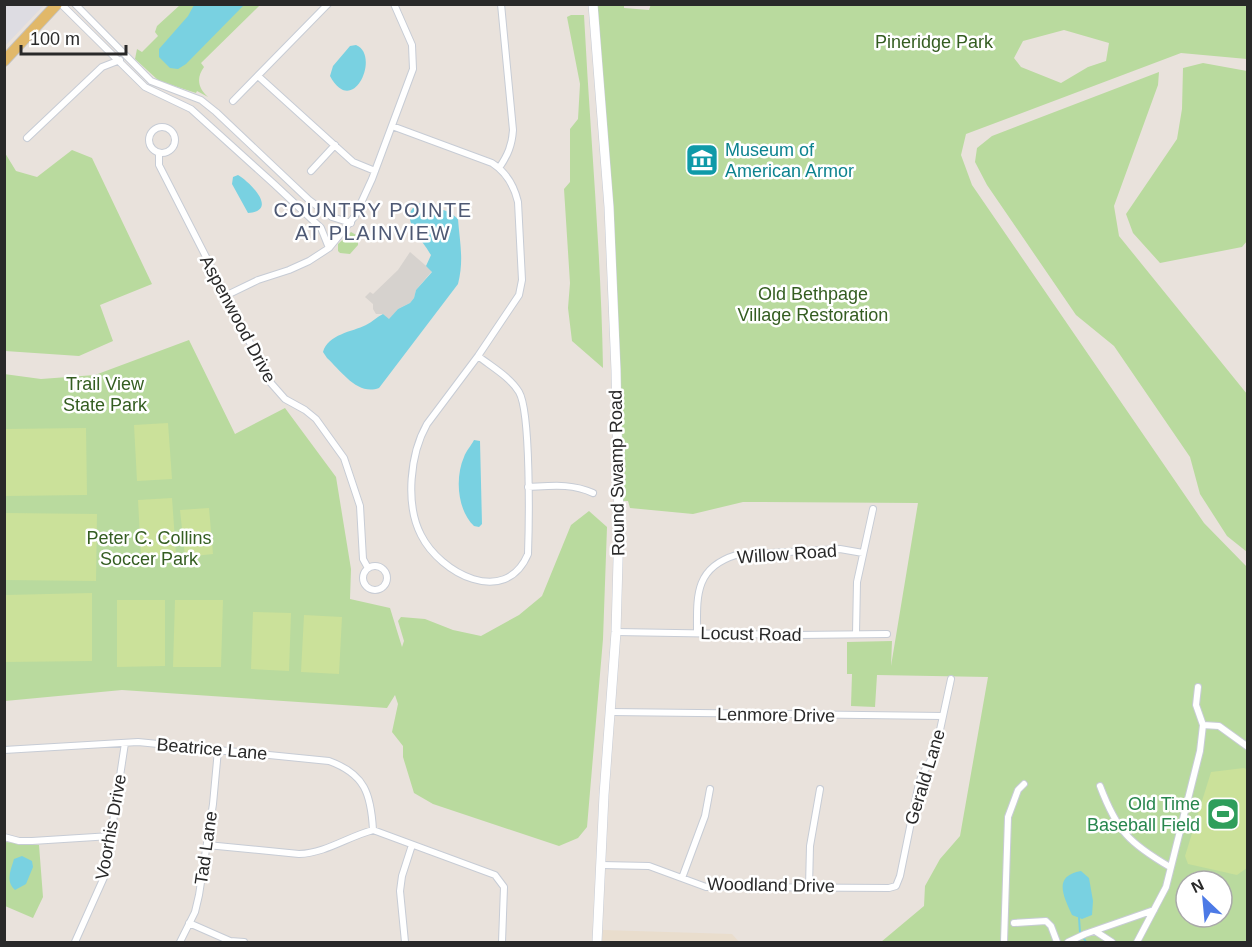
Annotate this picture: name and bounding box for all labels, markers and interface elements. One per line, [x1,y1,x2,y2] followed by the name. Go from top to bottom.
[21,18,126,56] scale bar
[30,29,80,49] text: 100 m
[875,32,994,52] park label: Pineridge Park
[725,140,854,181] place label: Museum of American Armor
[684,142,720,178] museum icon: Museum of American Armor
[273,199,473,244] district label: COUNTRY POINTE AT PLAINVIEW
[196,252,280,386] street label: Aspenwood Drive
[738,284,888,325] park label: Old Bethpage Village Restoration
[63,374,148,415] park label: Trail View State Park
[606,390,628,556] street label: Round Swamp Road
[86,528,212,569] park label: Peter C. Collins Soccer Park
[736,541,838,567] street label: Willow Road
[700,623,802,645] street label: Locust Road
[717,704,835,726] street label: Lenmore Drive
[901,727,949,827] street label: Gerald Lane
[156,734,268,764] street label: Beatrice Lane
[92,773,130,881] street label: Voorhis Drive
[1087,794,1200,835] place label: Old Time Baseball Field
[1205,796,1241,832] sports icon: Old Time Baseball Field
[191,810,221,886] street label: Tad Lane
[1174,869,1234,929] north arrow
[707,874,835,896] street label: Woodland Drive
[1189,876,1207,896] text: N

